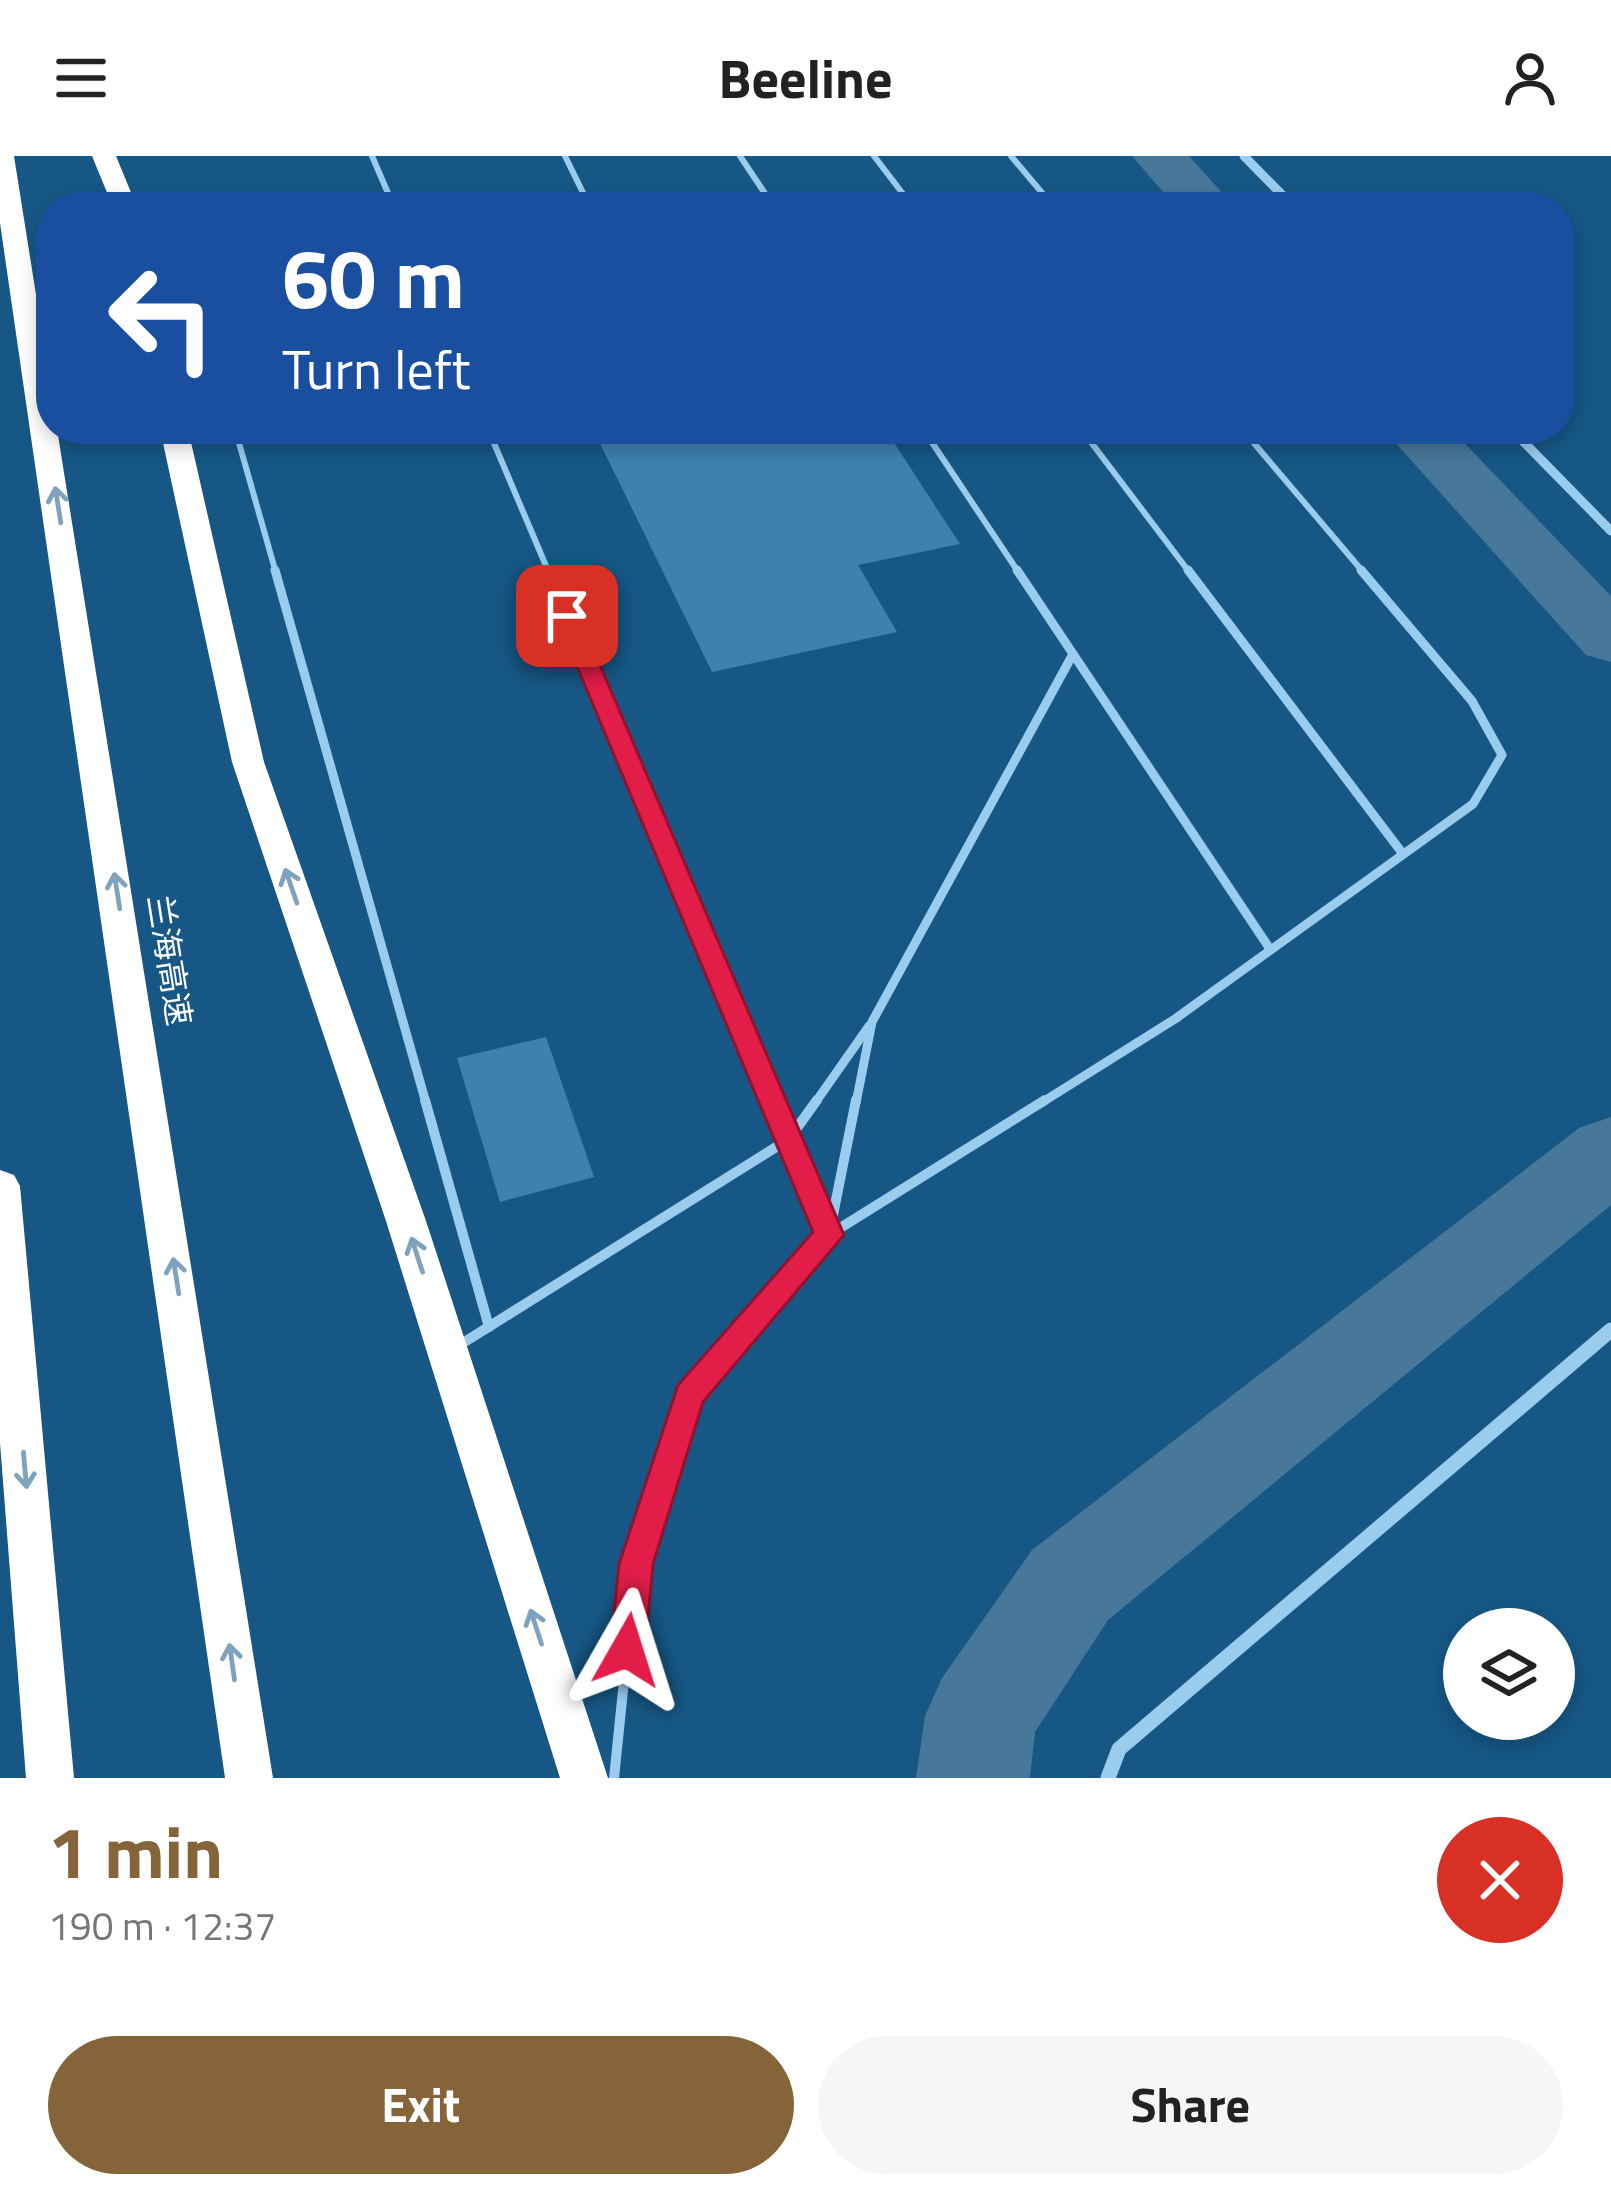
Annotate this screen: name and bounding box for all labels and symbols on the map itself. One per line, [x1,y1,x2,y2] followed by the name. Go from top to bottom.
[46,487,69,526] one-way arrow
[516,565,618,667] pin
[278,868,300,906] one-way arrow
[105,872,128,911] one-way arrow
[135,891,205,1029] street label: 兰海高速
[405,1237,427,1275] one-way arrow
[163,1258,186,1297] one-way arrow
[13,1450,36,1489] one-way arrow
[564,1587,690,1713] position arrow
[523,1609,545,1647] one-way arrow
[220,1643,243,1682] one-way arrow

